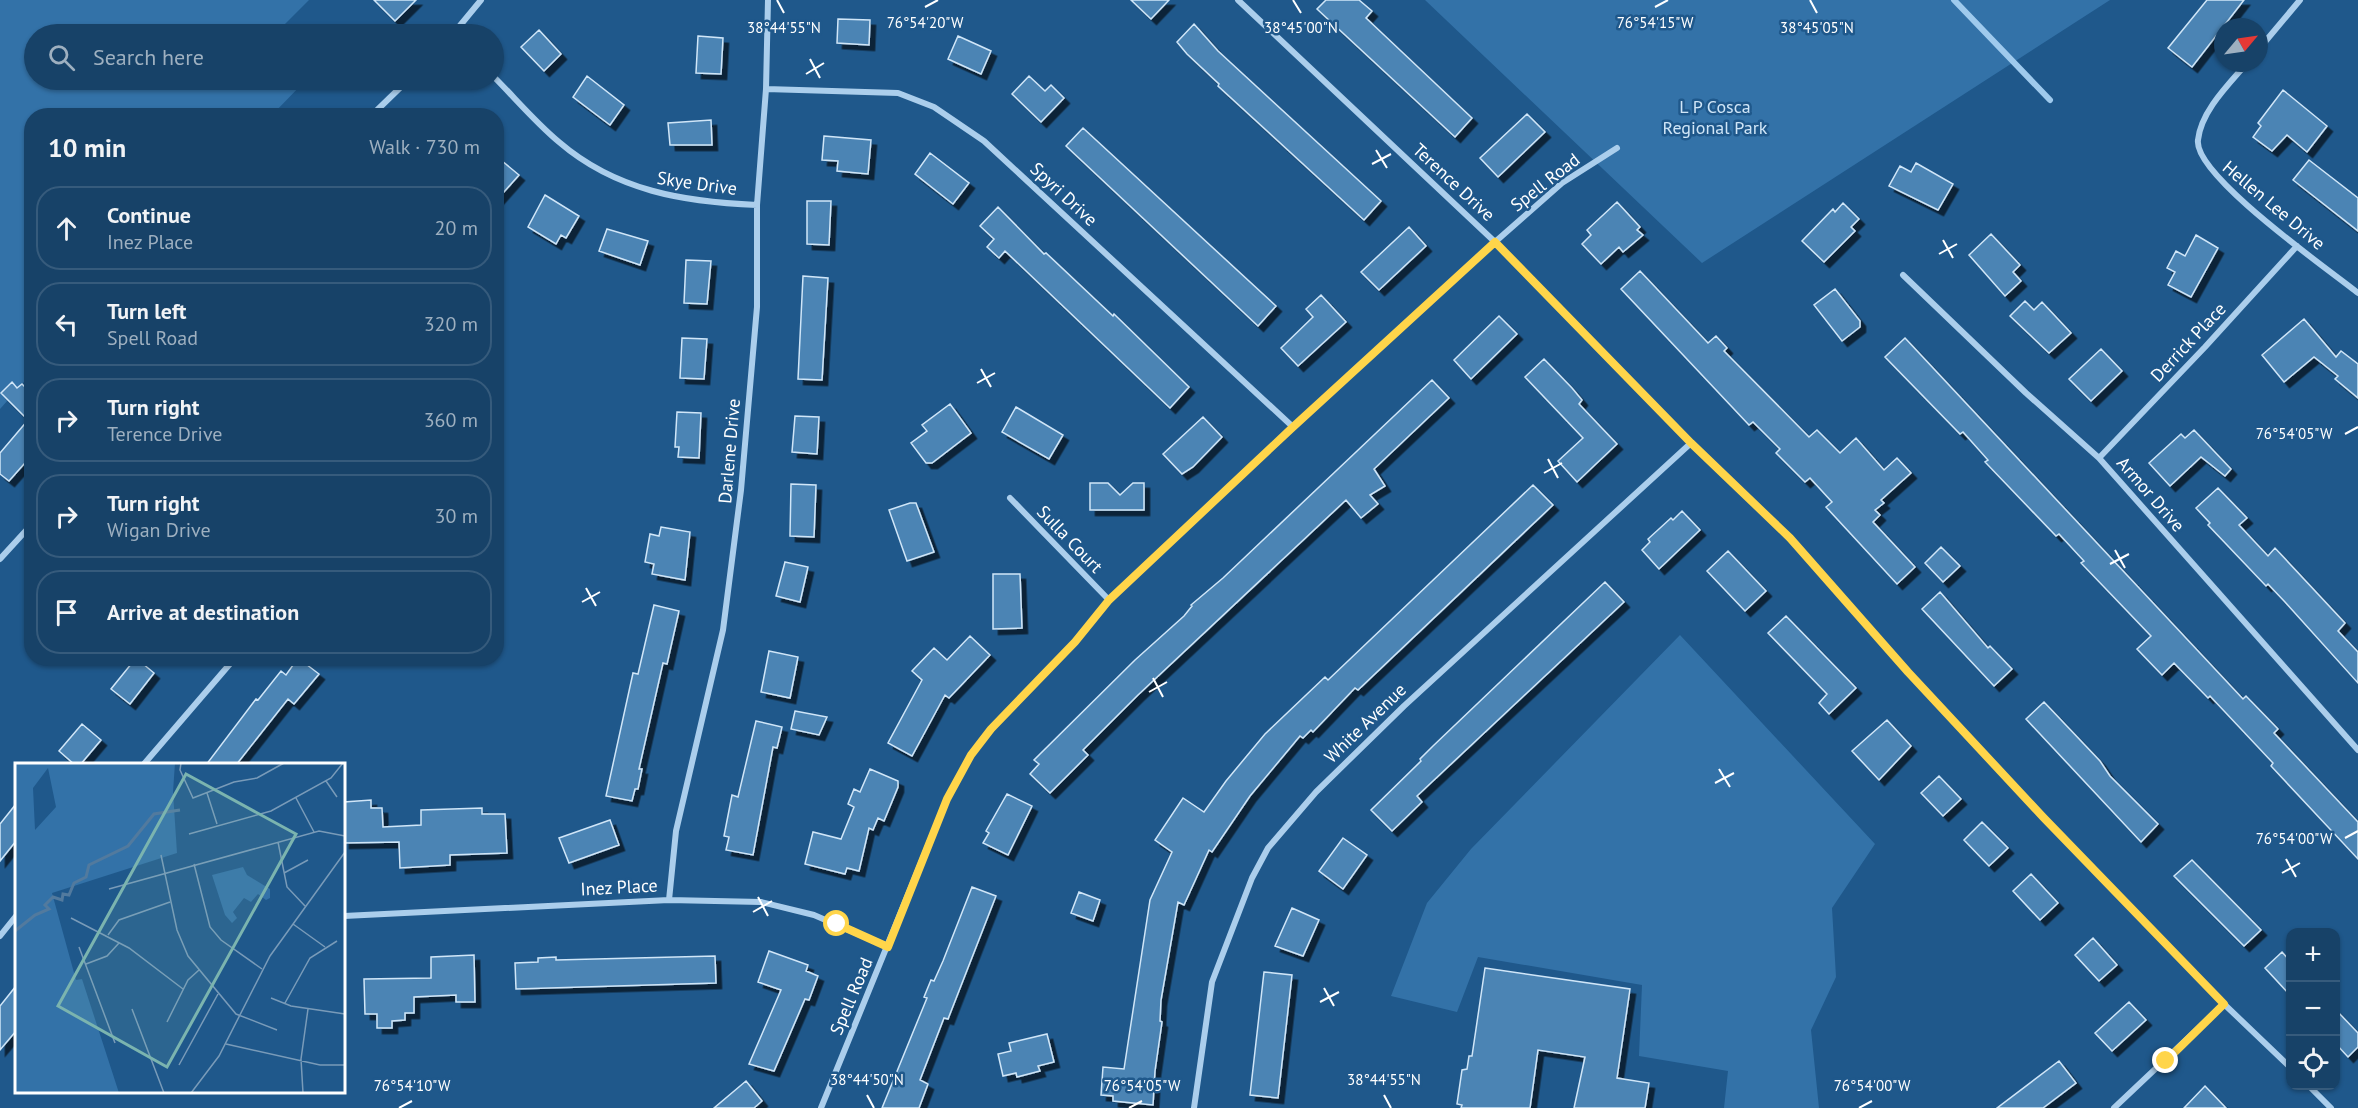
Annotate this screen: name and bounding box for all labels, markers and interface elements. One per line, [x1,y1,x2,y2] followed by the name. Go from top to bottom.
[887,13,964,32] text: 76°54'20"W
[1617,13,1694,32] text: 76°54'15"W
[747,18,821,37] text: 38°44'55"N
[1264,18,1338,37] text: 38°45'00"N
[1780,18,1854,37] text: 38°45'05"N
[2214,18,2268,72] north arrow
[24,24,504,90] search box
[45,41,78,74] icon: search
[93,43,204,71] text: Search here
[1663,95,1768,139] park label: L P Cosca Regional Park
[48,131,126,164] text: 10 min
[369,134,480,160] text: Walk · 730 m
[1408,138,1500,226] street label: Terence Drive
[1506,148,1584,216] street label: Spell Road
[2218,155,2330,255] street label: Hellen Lee Drive
[1026,157,1102,231] street label: Spyri Drive
[656,166,738,200] street label: Skye Drive
[107,201,191,229] text: Continue
[50,212,83,245] icon: ahead
[435,215,478,241] text: 20 m
[107,229,193,255] text: Inez Place
[107,297,187,325] text: Turn left
[2145,298,2231,386] street label: Derrick Place
[50,308,83,341] icon: left
[424,311,478,337] text: 320 m
[107,325,198,351] text: Spell Road
[107,393,199,421] text: Turn right
[713,398,745,504] street label: Darlene Drive
[50,404,83,437] icon: right
[424,407,478,433] text: 360 m
[107,421,222,447] text: Terence Drive
[2256,424,2333,443] text: 76°54'05"W
[2112,452,2190,536] street label: Armor Drive
[107,489,199,517] text: Turn right
[50,500,83,533] icon: right
[1032,500,1108,578] street label: Sulla Court
[435,503,478,529] text: 30 m
[107,517,211,543] text: Wigan Drive
[50,596,83,629] icon: arrive
[107,598,299,626] text: Arrive at destination
[1319,678,1411,768] street label: White Avenue
[15,763,345,1093] inset map
[2256,829,2333,848] text: 76°54'00"W
[580,873,658,901] street label: Inez Place
[823,910,849,936] route start
[2286,928,2340,1090] map controls
[2286,928,2340,982] button: +
[824,954,878,1038] street label: Spell Road
[2286,982,2340,1036] button: −
[2286,1036,2340,1090] button: locate
[2152,1047,2178,1073] route end
[830,1070,904,1089] text: 38°44'50"N
[1347,1070,1421,1089] text: 38°44'55"N
[374,1076,451,1095] text: 76°54'10"W
[1104,1076,1181,1095] text: 76°54'05"W
[1834,1076,1911,1095] text: 76°54'00"W

